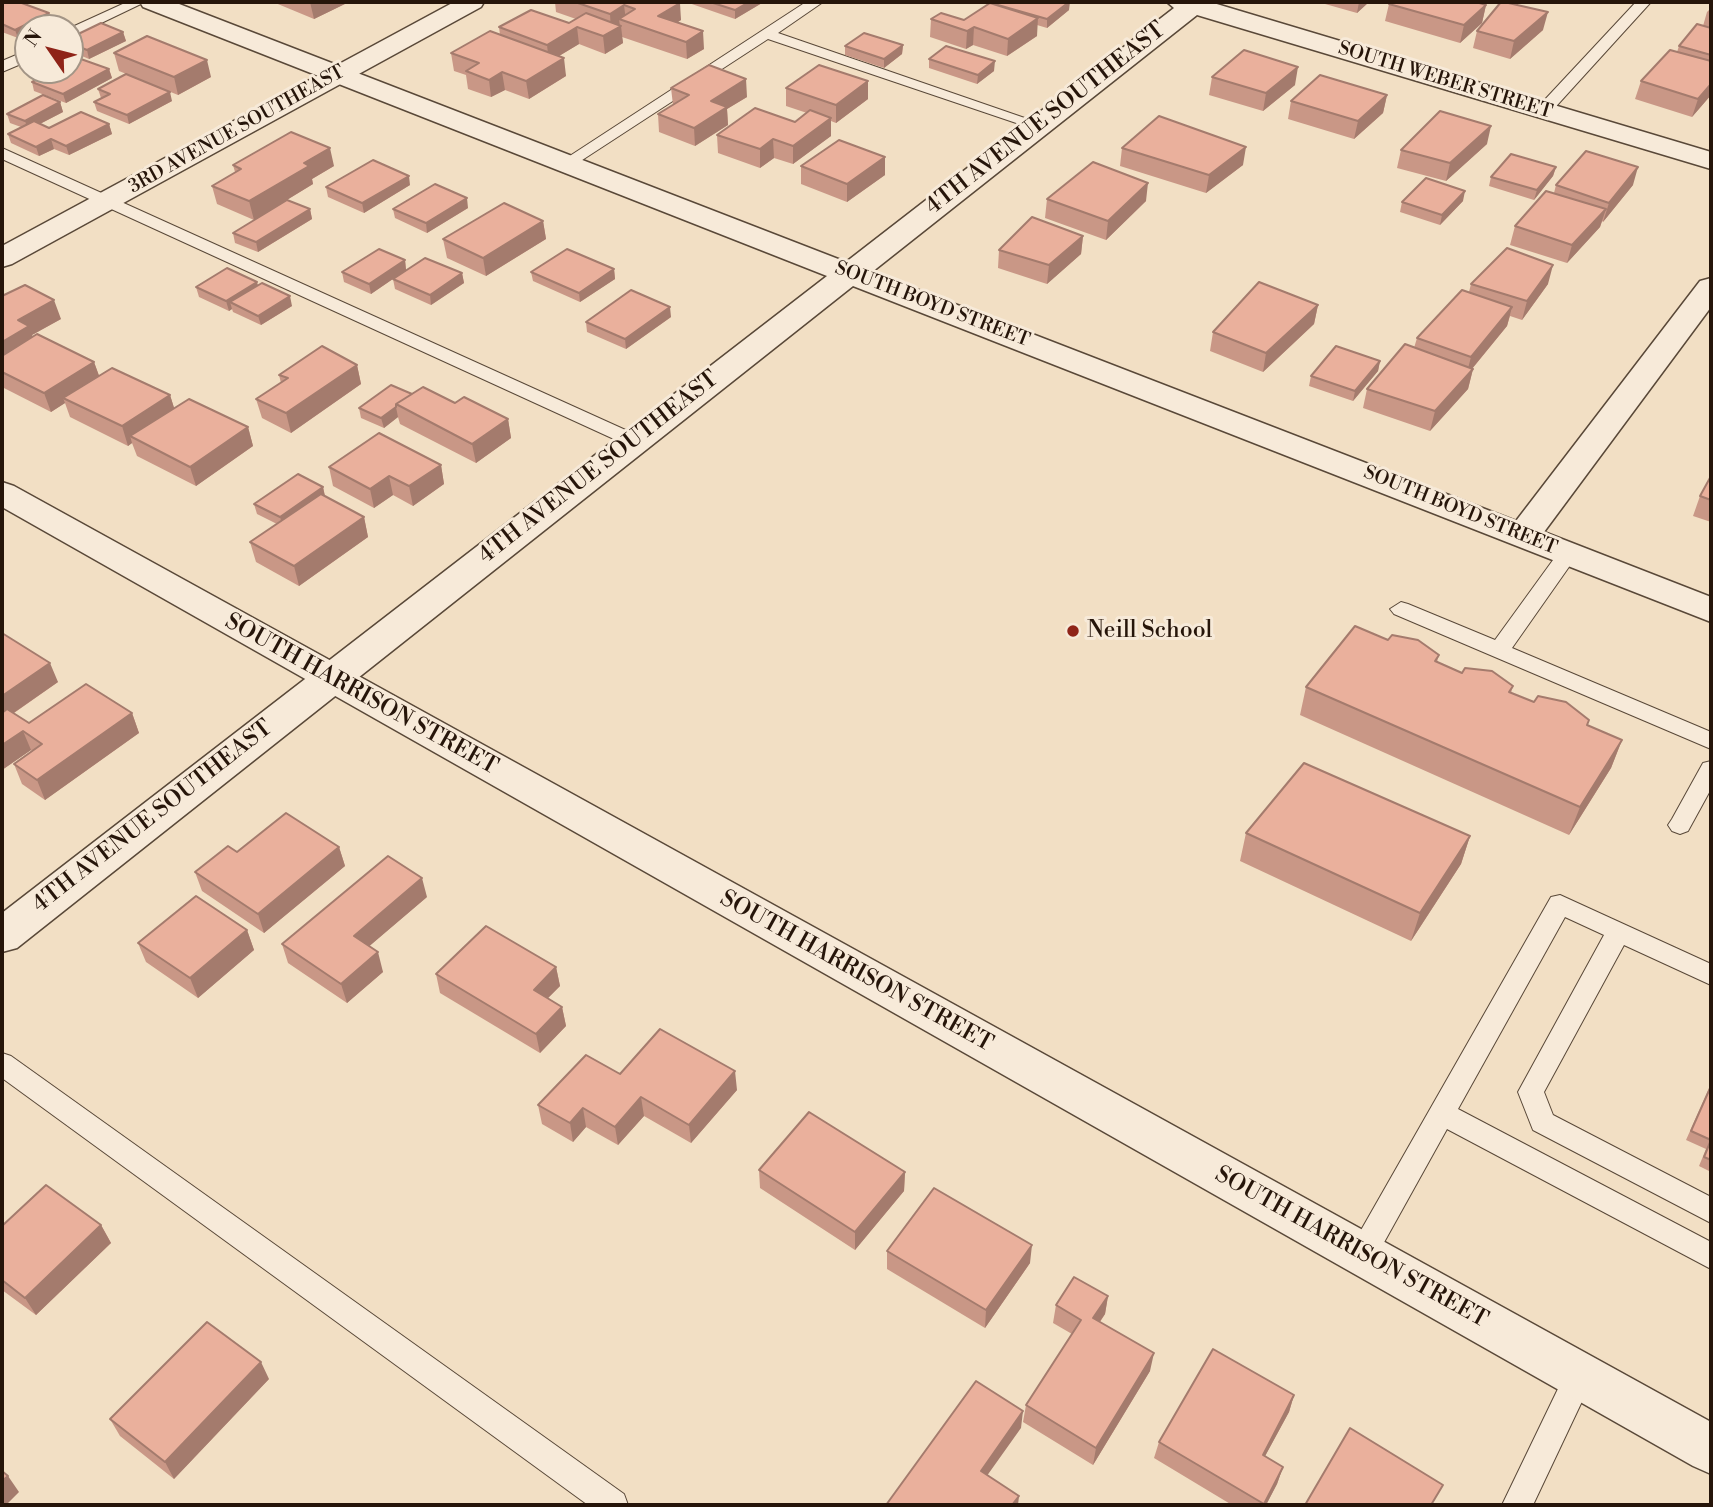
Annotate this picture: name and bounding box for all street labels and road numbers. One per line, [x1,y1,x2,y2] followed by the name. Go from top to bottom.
[921,17,1171,221] street label: 4TH AVENUE SOUTHEAST
[1335,38,1555,124] street label: SOUTH WEBER STREET
[125,61,349,199] street label: 3RD AVENUE SOUTHEAST
[831,257,1033,353] street label: SOUTH BOYD STREET
[474,366,724,570] street label: 4TH AVENUE SOUTHEAST
[1360,462,1560,560] street label: SOUTH BOYD STREET
[220,608,502,782] street label: SOUTH HARRISON STREET
[28,715,278,919] street label: 4TH AVENUE SOUTHEAST
[715,885,997,1059] street label: SOUTH HARRISON STREET
[1210,1161,1492,1335] street label: SOUTH HARRISON STREET

